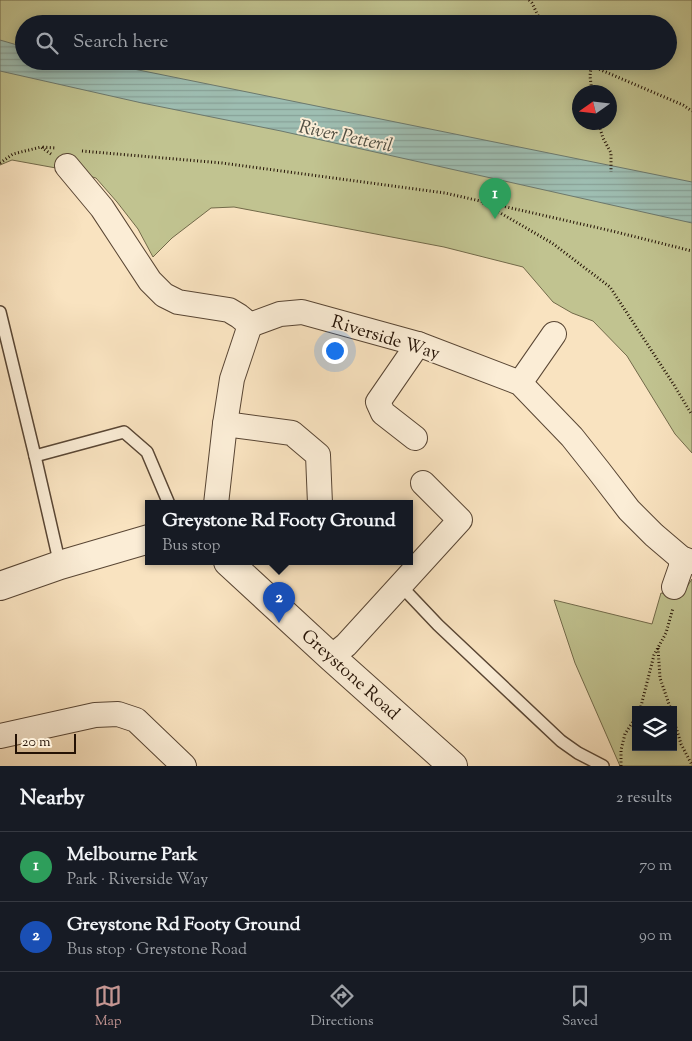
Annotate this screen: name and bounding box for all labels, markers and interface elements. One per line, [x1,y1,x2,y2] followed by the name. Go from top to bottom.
[15,15,677,70] search box
[33,29,61,57] icon: search
[73,29,168,56] text: Search here
[572,85,617,130] north arrow
[296,114,395,161] water label: River Petteril
[479,178,511,219] pin: 1
[328,310,443,368] street label: Riverside Way
[322,338,348,364] your location
[145,500,413,565] popup
[162,508,396,535] text: Greystone Rd Footy Ground
[162,535,220,558] text: Bus stop
[263,582,295,623] pin: 2
[295,624,405,727] street label: Greystone Road
[632,706,677,751] map controls
[632,706,677,751] button: layers
[15,731,76,754] scale bar
[22,733,51,753] text: 20 m
[20,784,85,814] text: Nearby
[616,787,672,810] text: 2 results
[67,842,198,869] text: Melbourne Park
[33,855,39,878] text: 1
[639,855,672,878] text: 70 m
[67,869,208,892] text: Park · Riverside Way
[67,912,301,939] text: Greystone Rd Footy Ground
[32,925,40,948] text: 2
[639,925,672,948] text: 90 m
[67,939,247,962] text: Bus stop · Greystone Road
[94,982,122,1032] tab: Map
[310,982,374,1032] tab: Directions
[562,982,598,1032] tab: Saved

